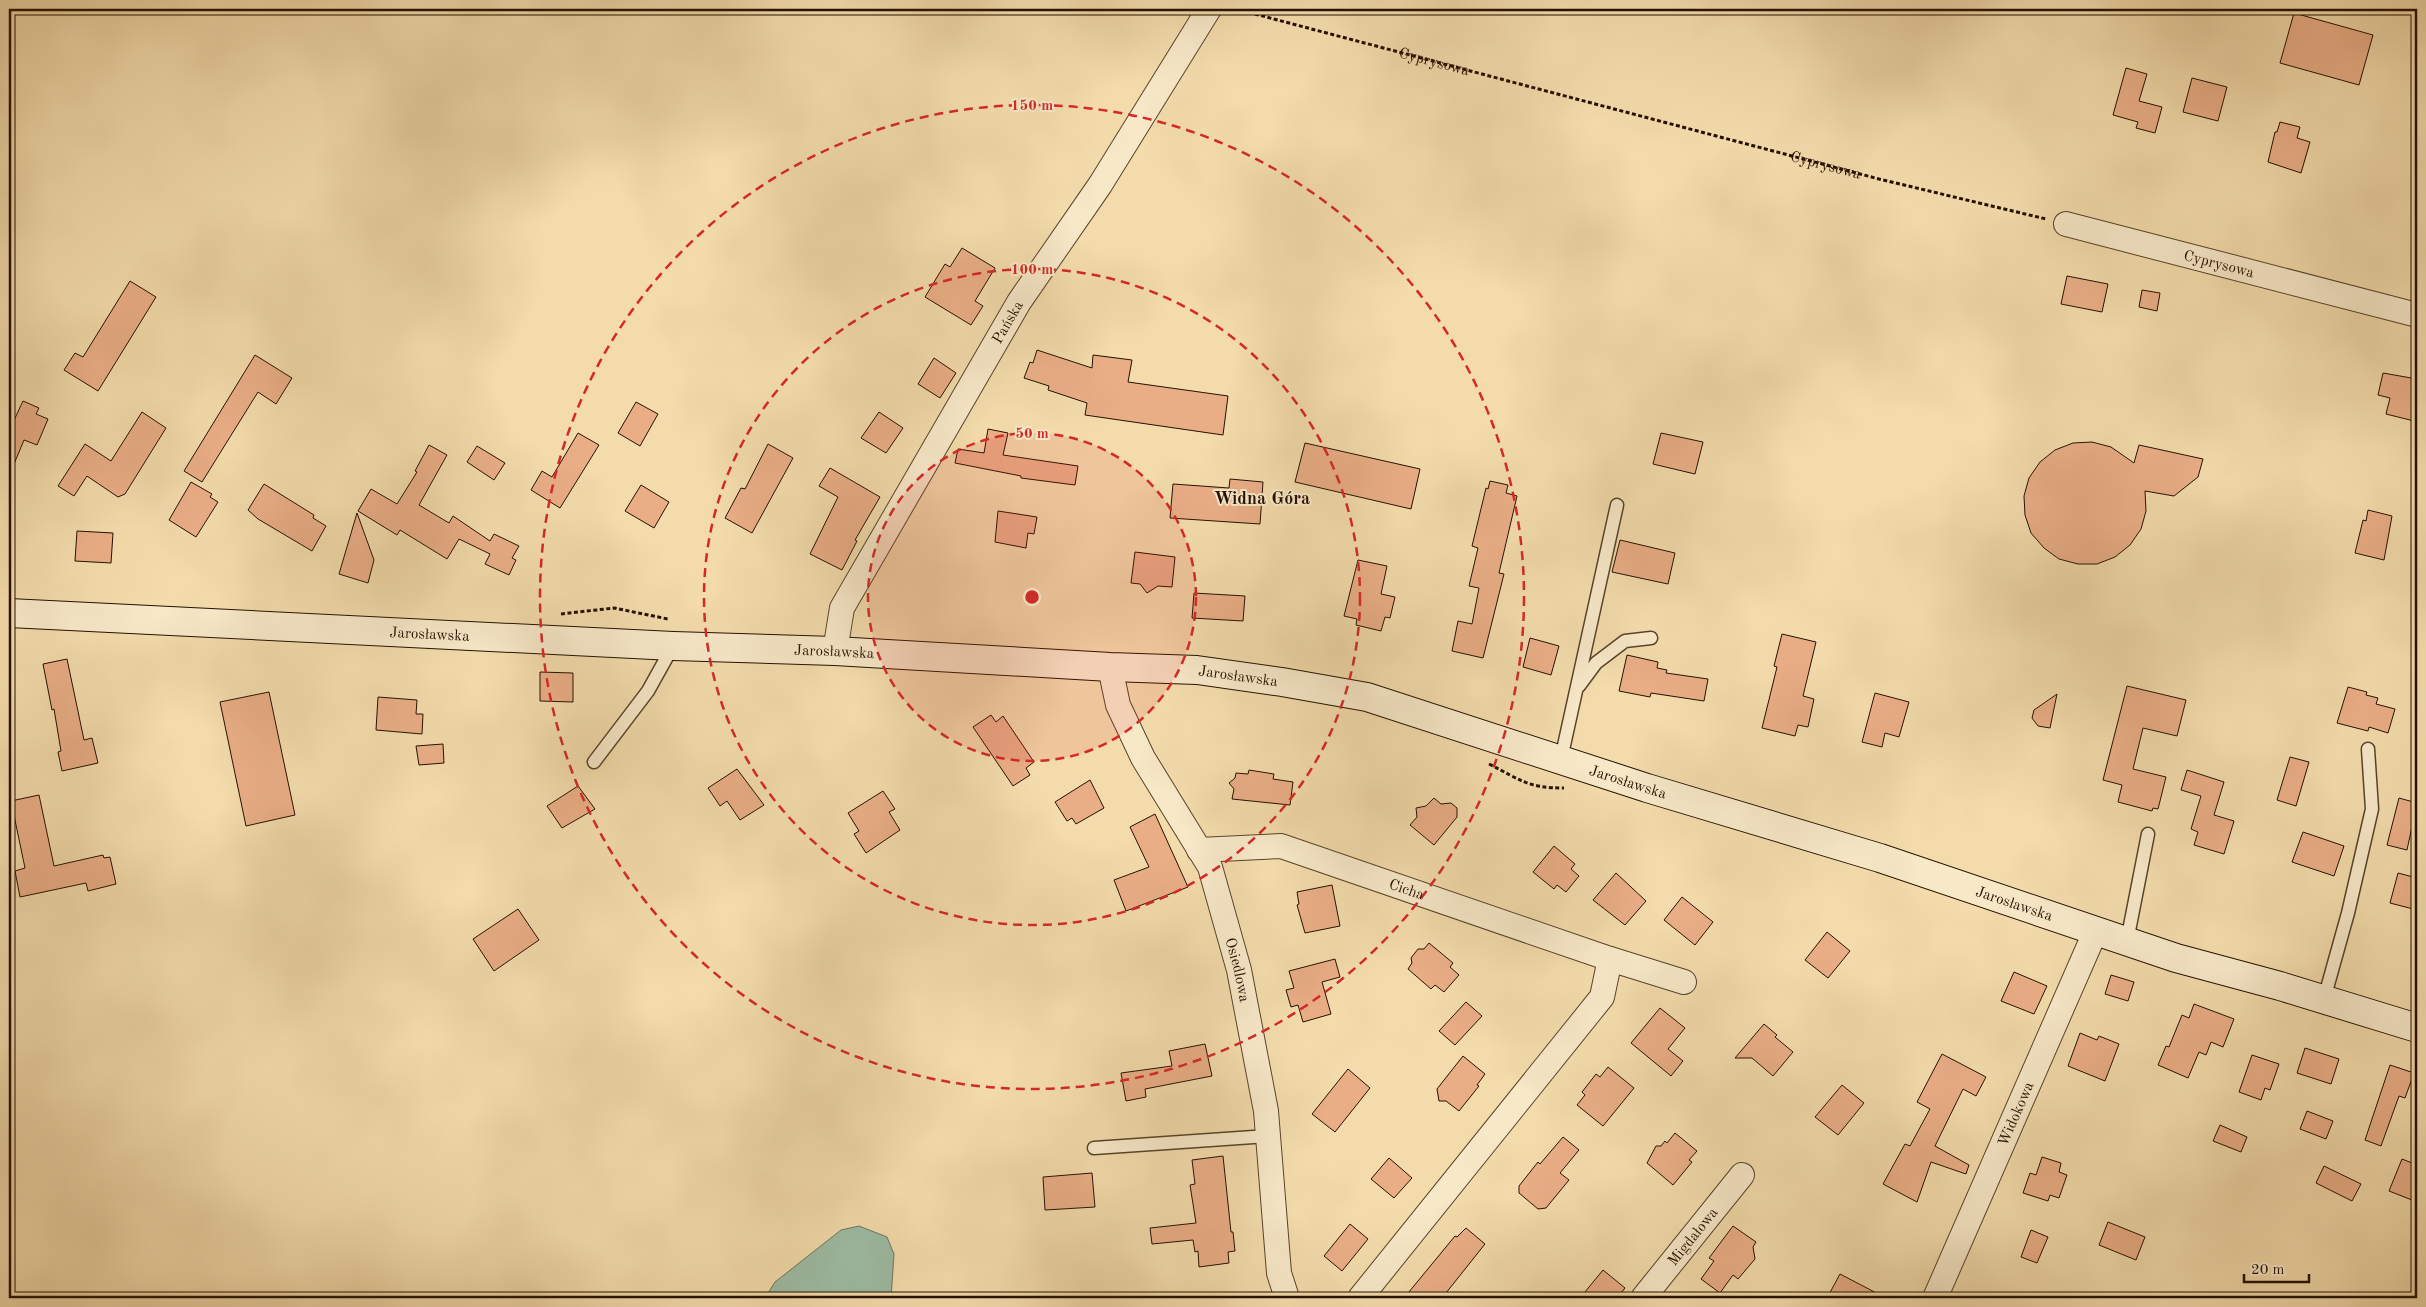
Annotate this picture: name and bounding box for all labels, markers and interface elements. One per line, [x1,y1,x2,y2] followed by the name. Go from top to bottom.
[1397,46,1471,79] street label: Cyprysowa
[1011,99,1053,114] text: 150 m
[1789,150,1863,183] street label: Cyprysowa
[2182,249,2256,282] street label: Cyprysowa
[1011,263,1053,278] text: 100 m
[991,298,1027,347] street label: Pańska
[1015,427,1049,442] text: 50 m
[1214,490,1310,508] district label: Widna Góra
[1023,588,1041,606] centre of rings
[389,626,470,645] street label: Jarosławska
[794,644,875,662] street label: Jarosławska
[1197,664,1279,690] street label: Jarosławska
[1587,764,1669,803] street label: Jarosławska
[1387,878,1426,904] street label: Cicha
[1973,885,2055,925] street label: Jarosławska
[1221,936,1251,1004] street label: Osiedlowa
[1996,1080,2038,1149] street label: Widokowa
[1666,1205,1722,1269] street label: Migdałowa
[2244,1252,2308,1284] scale bar
[2251,1263,2285,1278] text: 20 m

